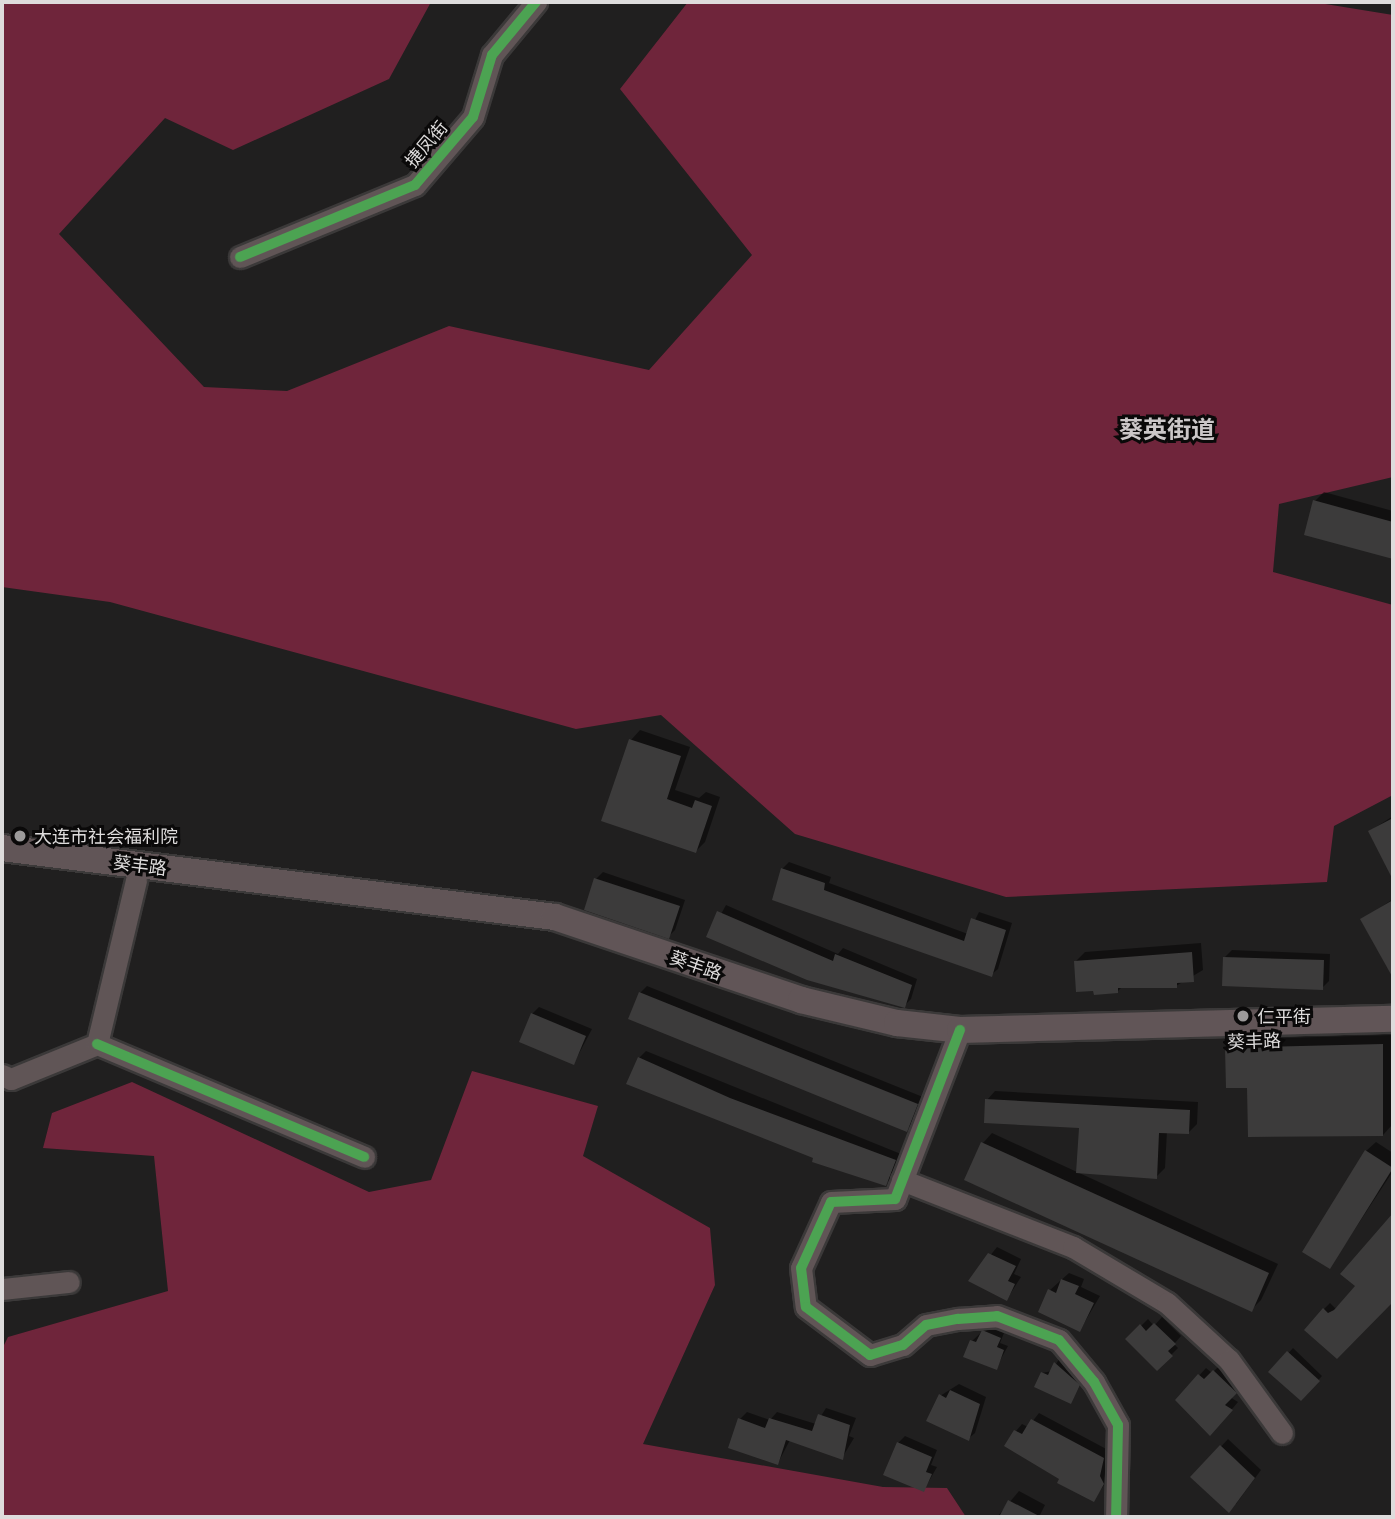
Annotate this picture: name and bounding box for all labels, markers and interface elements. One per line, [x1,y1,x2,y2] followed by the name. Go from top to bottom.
[400,116,452,172] street label: 捷凤街
[1119,415,1215,443] district label: 葵英街道
[34,825,178,847] place label: 大连市社会福利院
[12,828,28,844] marker: 大连市社会福利院
[112,851,168,879] street label: 葵丰路
[667,946,725,984] street label: 葵丰路
[1257,1005,1311,1027] place label: 仁平街
[1235,1008,1251,1024] marker: 仁平街
[1227,1029,1281,1053] street label: 葵丰路

